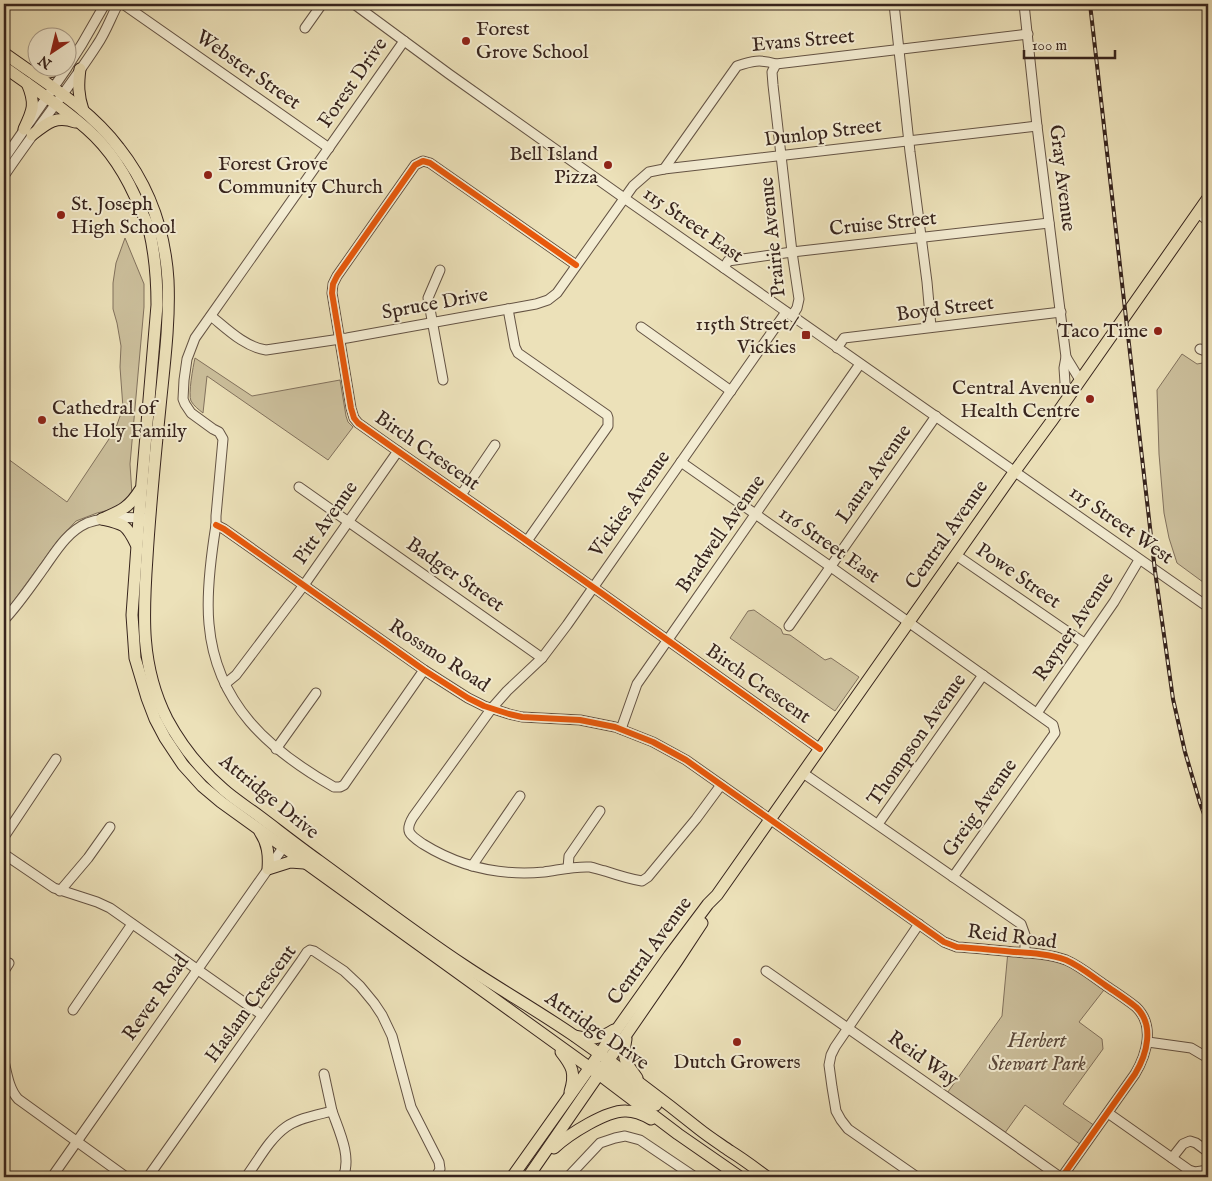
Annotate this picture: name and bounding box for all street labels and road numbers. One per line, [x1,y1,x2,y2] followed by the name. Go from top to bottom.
[751,24,855,58] street label: Evans Street
[191,25,305,115] street label: Webster Street
[313,33,393,133] street label: Forest Drive
[763,113,883,153] street label: Dunlop Street
[1043,123,1081,233] street label: Gray Avenue
[754,176,792,298] street label: Prairie Avenue
[638,181,748,269] street label: 115 Street East
[828,206,938,242] street label: Cruise Street
[380,282,490,326] street label: Spruce Drive
[895,291,995,327] street label: Boyd Street
[370,406,484,496] street label: Birch Crescent
[831,420,917,528] street label: Laura Avenue
[583,446,676,563] street label: Vickies Avenue
[671,470,771,598] street label: Bradwell Avenue
[900,475,994,595] street label: Central Avenue
[288,476,364,570] street label: Pitt Avenue
[1064,480,1178,570] street label: 115 Street West
[773,501,885,589] street label: 116 Street East
[401,532,509,618] street label: Badger Street
[971,538,1065,614] street label: Powe Street
[1028,568,1120,686] street label: Rayner Avenue
[384,614,495,698] street label: Rossmo Road
[701,639,815,729] street label: Birch Crescent
[862,669,972,811] street label: Thompson Avenue
[213,748,324,845] street label: Attridge Drive
[937,754,1023,862] street label: Greig Avenue
[602,892,698,1010] street label: Central Avenue
[966,919,1058,955] street label: Reid Road
[200,940,302,1068] street label: Haslam Crescent
[117,950,195,1046] street label: Rever Road
[539,985,654,1076] street label: Attridge Drive
[883,1026,963,1092] street label: Reid Way

